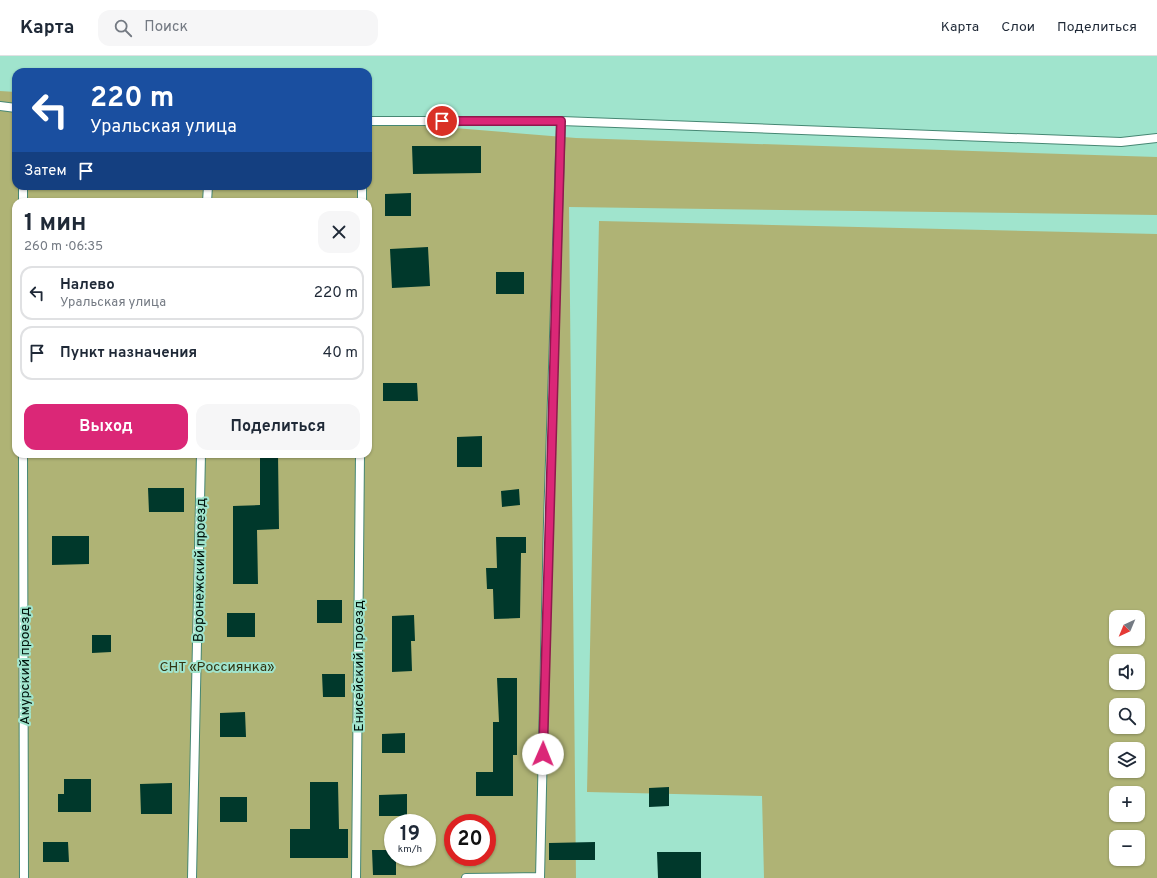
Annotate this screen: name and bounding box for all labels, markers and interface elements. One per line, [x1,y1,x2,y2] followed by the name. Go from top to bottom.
[98,10,378,46] search box
[20,16,74,40] text: Карта
[112,17,134,39] icon: search
[144,18,188,37] text: Поиск
[941,19,979,36] text: Карта
[1001,19,1035,36] text: Слои
[1057,19,1137,36] text: Поделиться
[90,81,174,117] text: 220 m
[24,84,76,136] icon: left
[425,104,459,138] pin
[431,110,453,132] icon: arrive
[90,116,237,139] text: Уральская улица
[75,160,97,182] icon: arrive
[24,162,67,181] text: Затем
[24,209,86,239] text: 1 мин
[318,211,360,253] button: close
[24,239,103,255] text: 260 m · 06:35
[60,276,115,295] text: Налево
[26,282,48,304] icon: left
[314,284,358,303] text: 220 m
[60,295,166,311] text: Уральская улица
[26,342,48,364] icon: arrive
[60,344,197,363] text: Пункт назначения
[323,344,358,363] text: 40 m
[24,404,188,450] button: Выход
[196,404,360,450] button: Поделиться
[191,498,210,642] street label: Воронежский проезд
[351,600,368,732] street label: Енисейский проезд
[17,607,34,725] street label: Амурский проезд
[1109,610,1145,646] north arrow
[1109,610,1145,866] map controls
[1109,654,1145,690] button: sound
[160,659,274,676] park label: СНТ «Россиянка»
[1109,698,1145,734] button: search
[522,733,564,775] position arrow
[1109,742,1145,778] button: layers
[1109,786,1145,822] button: +
[444,814,496,866] speed limit sign: 20
[400,822,420,848] text: 19
[1109,830,1145,866] button: −
[398,843,422,856] text: km/h

